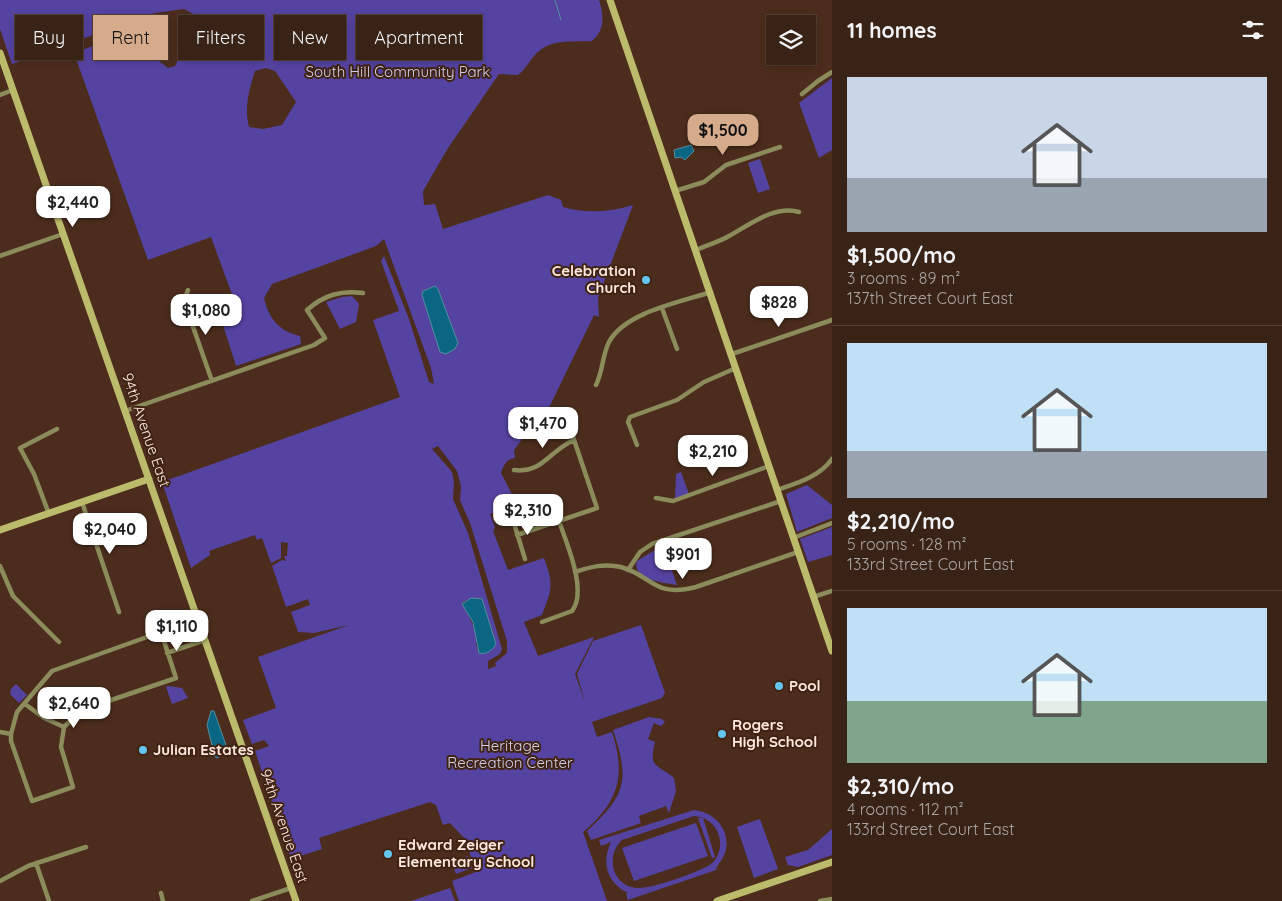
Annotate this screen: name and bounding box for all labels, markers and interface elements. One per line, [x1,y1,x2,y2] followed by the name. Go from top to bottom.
[15,15,83,60] chip: Buy
[93,15,168,60] chip: Rent
[178,15,264,60] chip: Filters
[274,15,346,60] chip: New
[356,15,482,60] chip: Apartment
[766,15,816,65] map controls
[766,15,816,65] button: layers
[1239,16,1267,44] icon: filters
[847,17,937,43] text: 11 homes
[306,62,490,81] park label: South Hill Community Park
[1012,110,1102,200] icon: home
[682,114,764,156] pin: $1,500
[698,120,748,140] text: $1,500
[32,186,114,228] pin: $2,440
[47,192,99,212] text: $2,440
[847,242,956,268] text: $1,500/mo
[552,261,636,297] place label: Celebration Church
[847,268,960,288] text: 3 rooms · 89 m²
[640,274,652,286] marker: Celebration Church
[749,286,809,328] pin: $828
[847,288,1013,308] text: 137th Street Court East
[761,292,797,312] text: $828
[165,294,247,336] pin: $1,080
[182,300,230,320] text: $1,080
[118,370,175,489] street label: 94th Avenue East
[1012,375,1102,465] icon: home
[502,406,584,449] pin: $1,470
[519,413,567,433] text: $1,470
[672,434,754,477] pin: $2,210
[689,441,737,461] text: $2,210
[487,494,569,536] pin: $2,310
[504,500,552,520] text: $2,310
[847,508,955,534] text: $2,210/mo
[69,512,151,555] pin: $2,040
[84,519,136,539] text: $2,040
[847,534,967,554] text: 5 rooms · 128 m²
[653,538,713,580] pin: $901
[666,544,700,564] text: $901
[847,554,1015,574] text: 133rd Street Court East
[136,610,218,652] pin: $1,110
[156,616,198,636] text: $1,110
[1012,640,1102,730] icon: home
[789,676,821,695] place label: Pool
[773,680,785,692] marker: Pool
[33,686,115,729] pin: $2,640
[48,693,100,713] text: $2,640
[732,715,817,751] place label: Rogers High School
[716,728,728,740] marker: Rogers High School
[447,736,573,772] park label: Heritage Recreation Center
[153,740,254,759] place label: Julian Estates
[137,744,149,756] marker: Julian Estates
[256,766,313,885] street label: 94th Avenue East
[847,773,954,799] text: $2,310/mo
[847,799,964,819] text: 4 rooms · 112 m²
[847,819,1015,839] text: 133rd Street Court East
[398,835,534,871] place label: Edward Zeiger Elementary School
[382,848,394,860] marker: Edward Zeiger Elementary School

